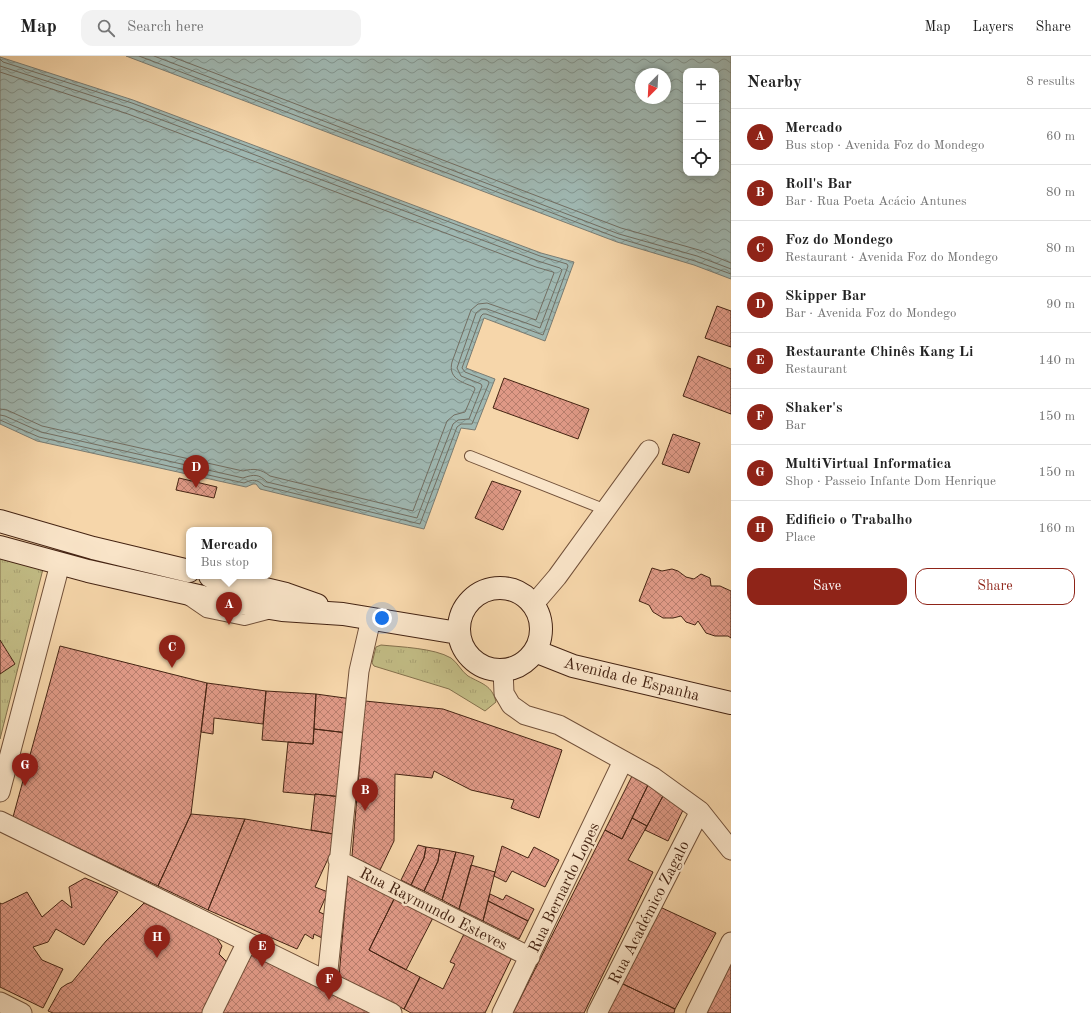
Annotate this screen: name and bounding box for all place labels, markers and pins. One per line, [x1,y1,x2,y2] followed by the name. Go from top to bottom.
[183,455,209,488] pin: D
[216,592,242,625] pin: A
[159,635,185,668] pin: C
[12,753,38,786] pin: G
[352,778,378,811] pin: B
[144,925,170,958] pin: H
[249,934,275,967] pin: E
[316,967,342,1000] pin: F

